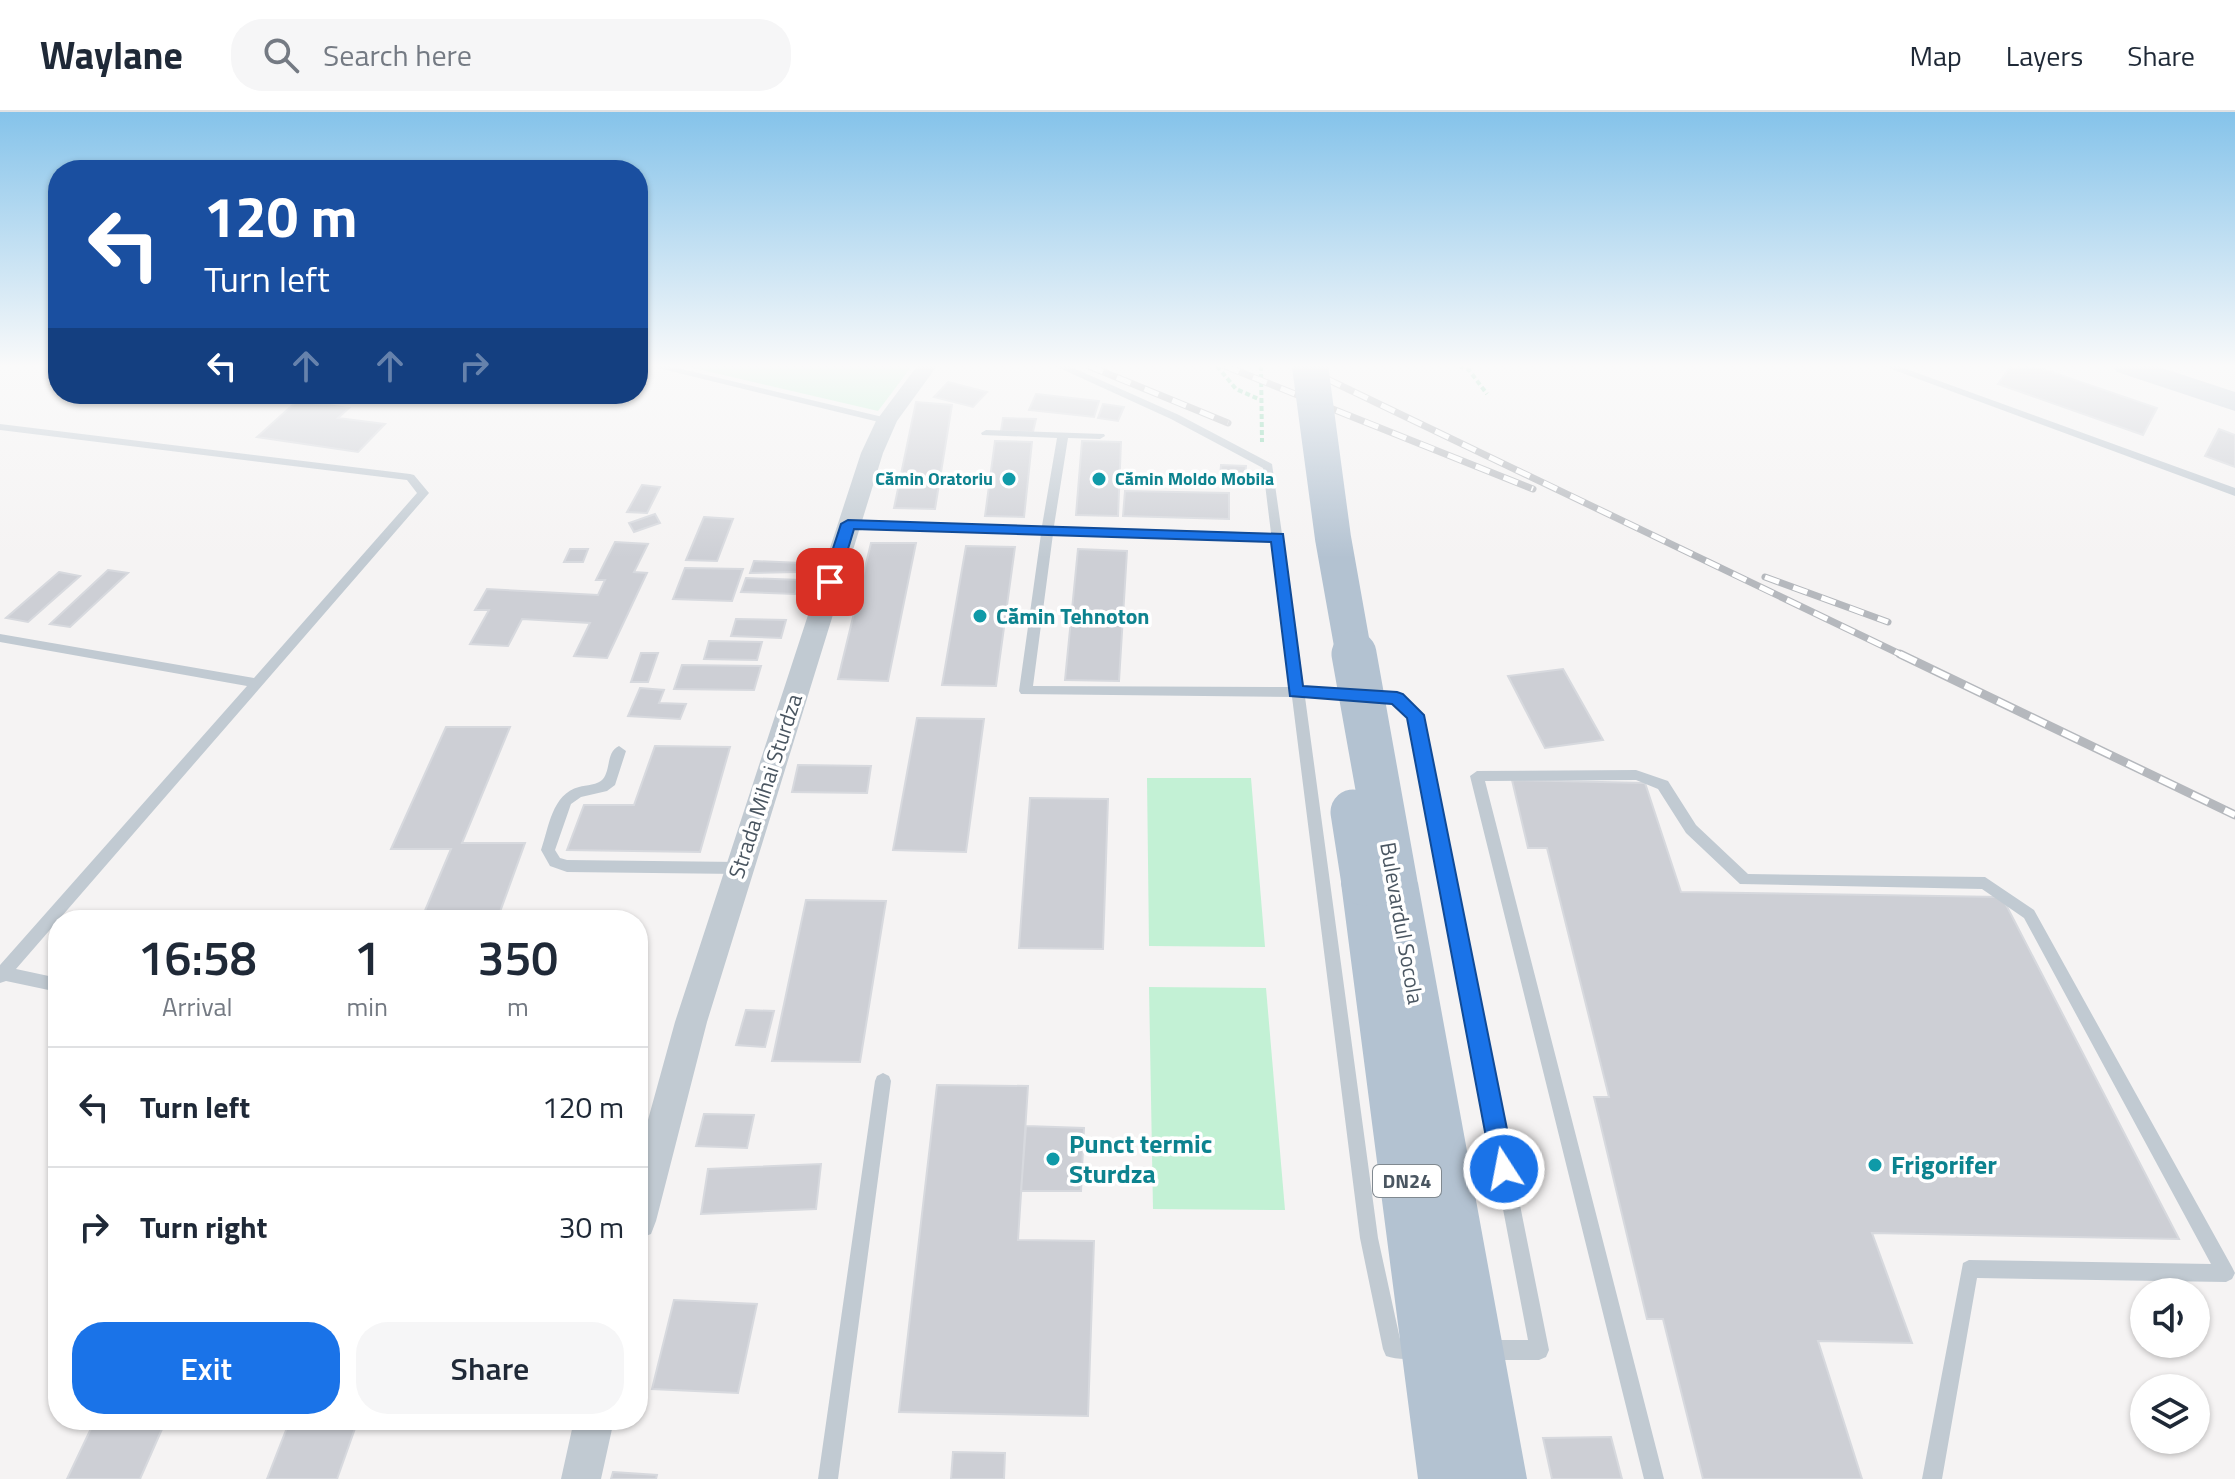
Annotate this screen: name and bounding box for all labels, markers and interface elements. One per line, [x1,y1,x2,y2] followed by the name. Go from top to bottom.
[231,19,791,91] search box
[40,26,183,84] text: Waylane
[323,32,472,78] text: Search here
[259,33,303,77] icon: search
[1909,34,1962,77] text: Map
[2006,34,2083,77] text: Layers
[2127,34,2195,77] text: Share
[204,174,357,259] text: 120 m
[72,192,176,296] icon: left
[204,251,330,306] text: Turn left
[200,344,244,388] icon: left
[284,344,328,388] icon: ahead
[368,344,412,388] icon: ahead
[452,344,496,388] icon: right
[875,465,993,492] place label: Cămin Oratoriu
[1115,465,1274,492] place label: Cămin Moldo Mobila
[1000,470,1018,488] marker: Cămin Oratoriu
[1090,470,1108,488] marker: Cămin Moldo Mobila
[796,548,864,616] pin
[808,560,852,604] icon: arrive
[996,599,1150,633] place label: Cămin Tehnoton
[971,607,989,625] marker: Cămin Tehnoton
[719,689,811,883] street label: Strada Mihai Sturdza
[1371,839,1433,1007] street label: Bulevardul Socola
[138,921,257,994] text: 16:58
[354,921,381,994] text: 1
[478,921,558,994] text: 350
[162,987,232,1026] text: Arrival
[346,987,388,1026] text: min
[507,987,529,1026] text: m
[140,1084,250,1130] text: Turn left
[542,1084,624,1130] text: 120 m
[72,1085,116,1129] icon: left
[1069,1124,1212,1193] place label: Punct termic Sturdza
[1462,1127,1546,1211] position arrow
[1891,1145,1997,1184] place label: Frigorifer
[1044,1150,1062,1168] marker: Punct termic Sturdza
[1866,1156,1884,1174] marker: Frigorifer
[1373,1165,1441,1197] road number: DN24
[140,1204,268,1250] text: Turn right
[559,1204,624,1250] text: 30 m
[72,1205,116,1249] icon: right
[2130,1278,2210,1454] map controls
[2130,1278,2210,1358] button: sound
[72,1322,340,1414] button: Exit
[356,1322,624,1414] button: Share
[2130,1374,2210,1454] button: layers

